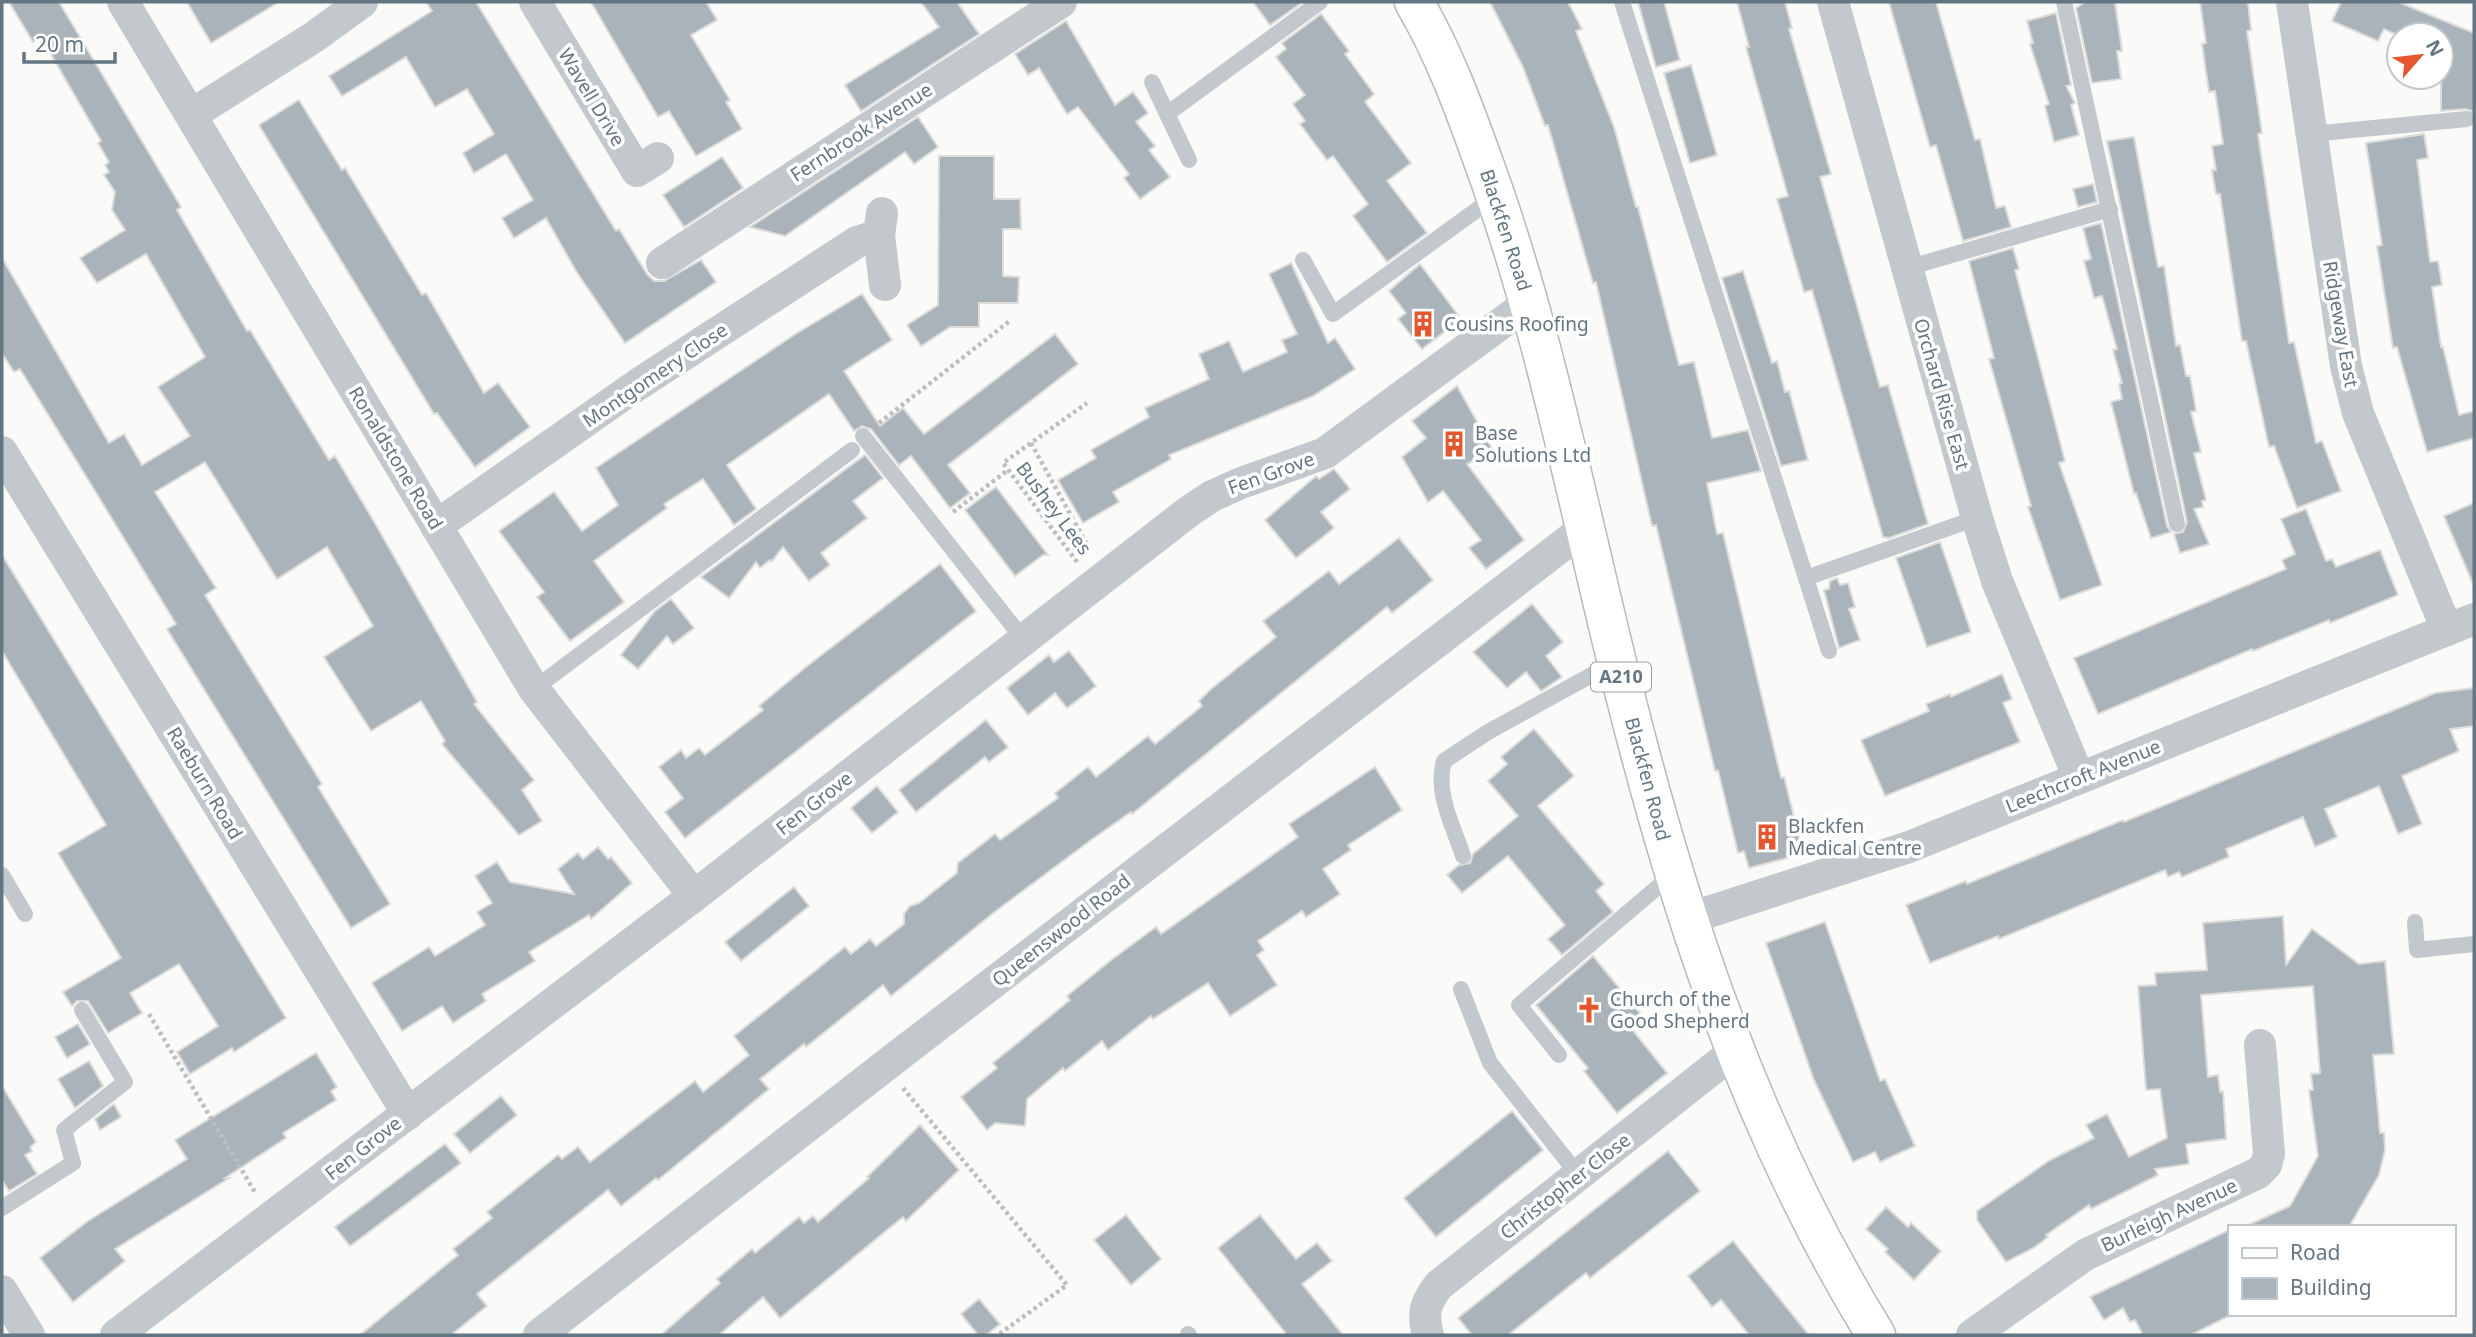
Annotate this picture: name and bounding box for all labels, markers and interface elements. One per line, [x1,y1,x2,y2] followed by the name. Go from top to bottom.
[24,21,116,65] scale bar
[2385,21,2455,91] north arrow
[35,30,84,58] text: 20 m
[2420,35,2450,61] text: N
[553,43,631,151] street label: Wavell Drive
[785,76,937,188] street label: Fernbrook Avenue
[1474,166,1538,294] street label: Blackfen Road
[2317,259,2365,389] street label: Ridgeway East
[1408,309,1438,339] building icon: Cousins Roofing
[1444,311,1589,337] place label: Cousins Roofing
[1908,315,1976,473] street label: Orchard Rise East
[577,317,733,433] street label: Montgomery Close
[343,382,449,534] street label: Ronaldstone Road
[1475,420,1591,468] place label: Base Solutions Ltd
[1439,429,1469,459] building icon: Base Solutions Ltd
[1224,445,1318,501] street label: Fen Grove
[1010,456,1098,560] street label: Bushey Lees
[1591,662,1651,692] road number: A210
[1619,714,1677,844] street label: Blackfen Road
[161,722,249,844] street label: Raeburn Road
[2001,733,2165,819] street label: Leechcroft Avenue
[771,765,857,841] street label: Fen Grove
[1788,813,1922,861] place label: Blackfen Medical Centre
[1752,822,1782,852] building icon: Blackfen Medical Centre
[986,868,1136,992] street label: Queenswood Road
[1610,986,1750,1034] place label: Church of the Good Shepherd
[1574,995,1604,1025] church icon: Church of the Good Shepherd
[320,1110,406,1186] street label: Fen Grove
[1494,1127,1636,1245] street label: Christopher Close
[2097,1172,2241,1258] street label: Burleigh Avenue
[2228,1225,2455,1316] legend
[2290,1238,2340,1266] text: Road
[2290,1273,2372,1301] text: Building

